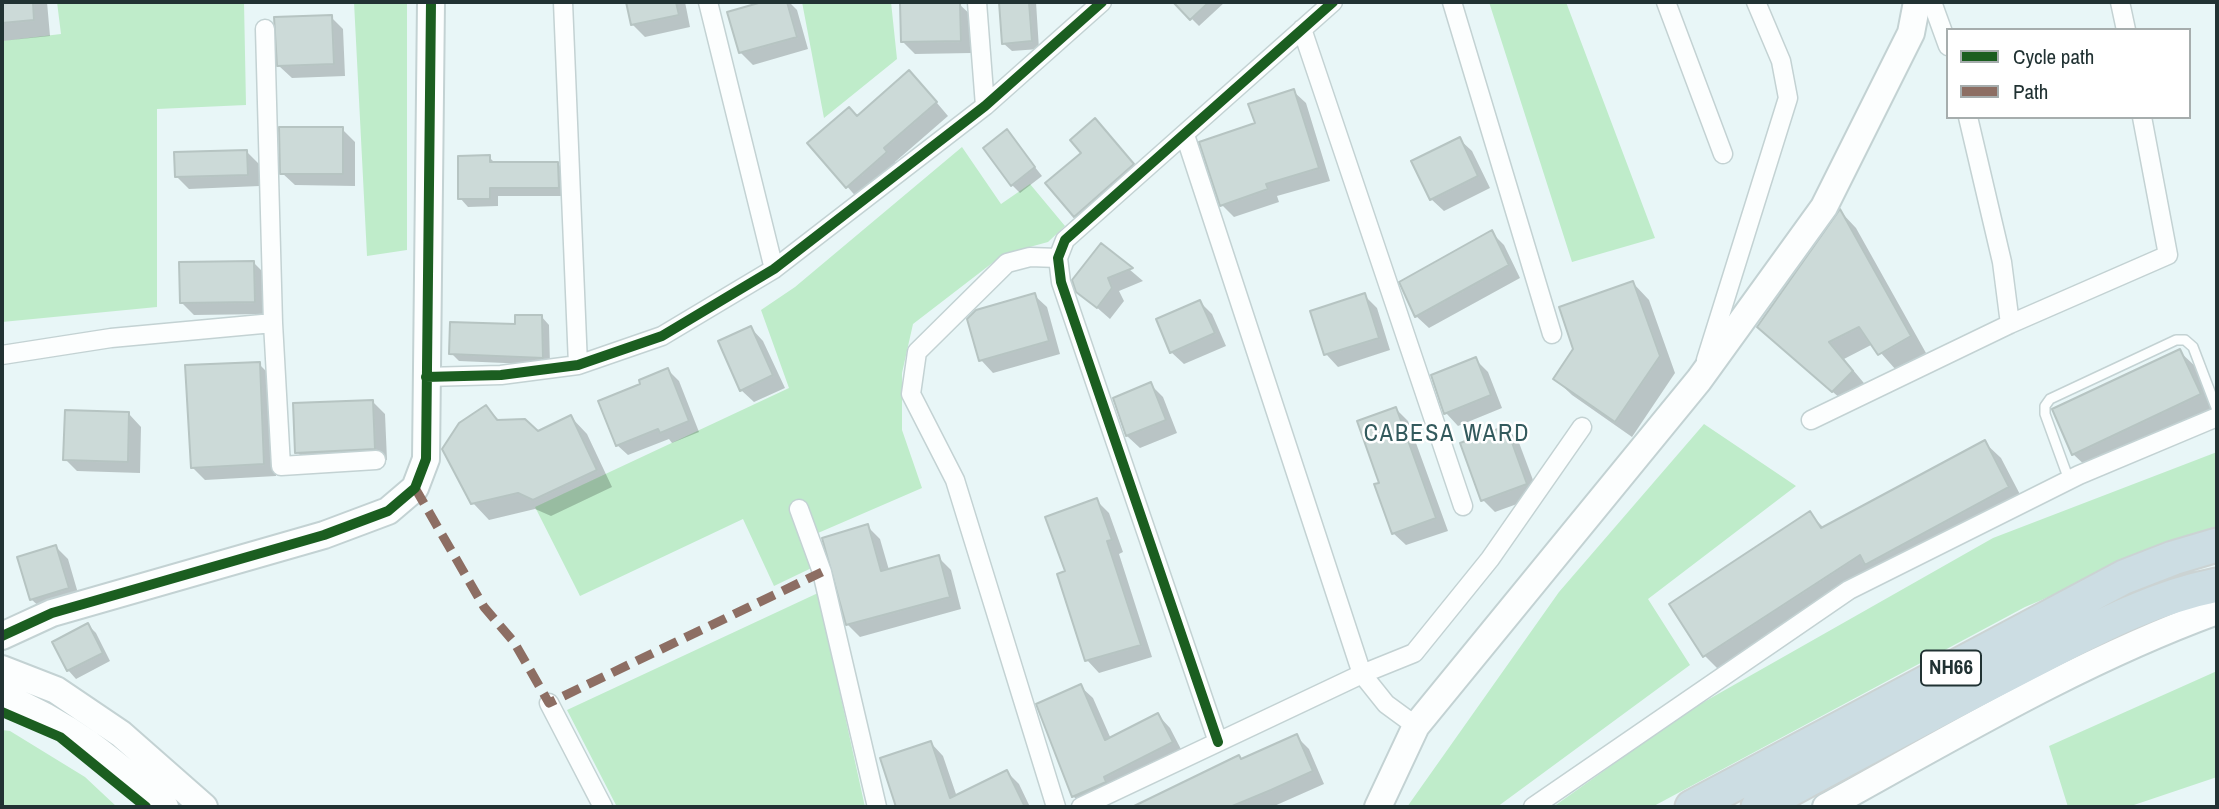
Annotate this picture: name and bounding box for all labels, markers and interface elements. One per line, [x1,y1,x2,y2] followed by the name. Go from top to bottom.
[1946,28,2191,119] legend
[2013,42,2094,71] text: Cycle path
[2013,77,2048,106] text: Path
[1365,421,1529,449] district label: CABESA WARD
[1921,650,1981,686] road number: NH66

